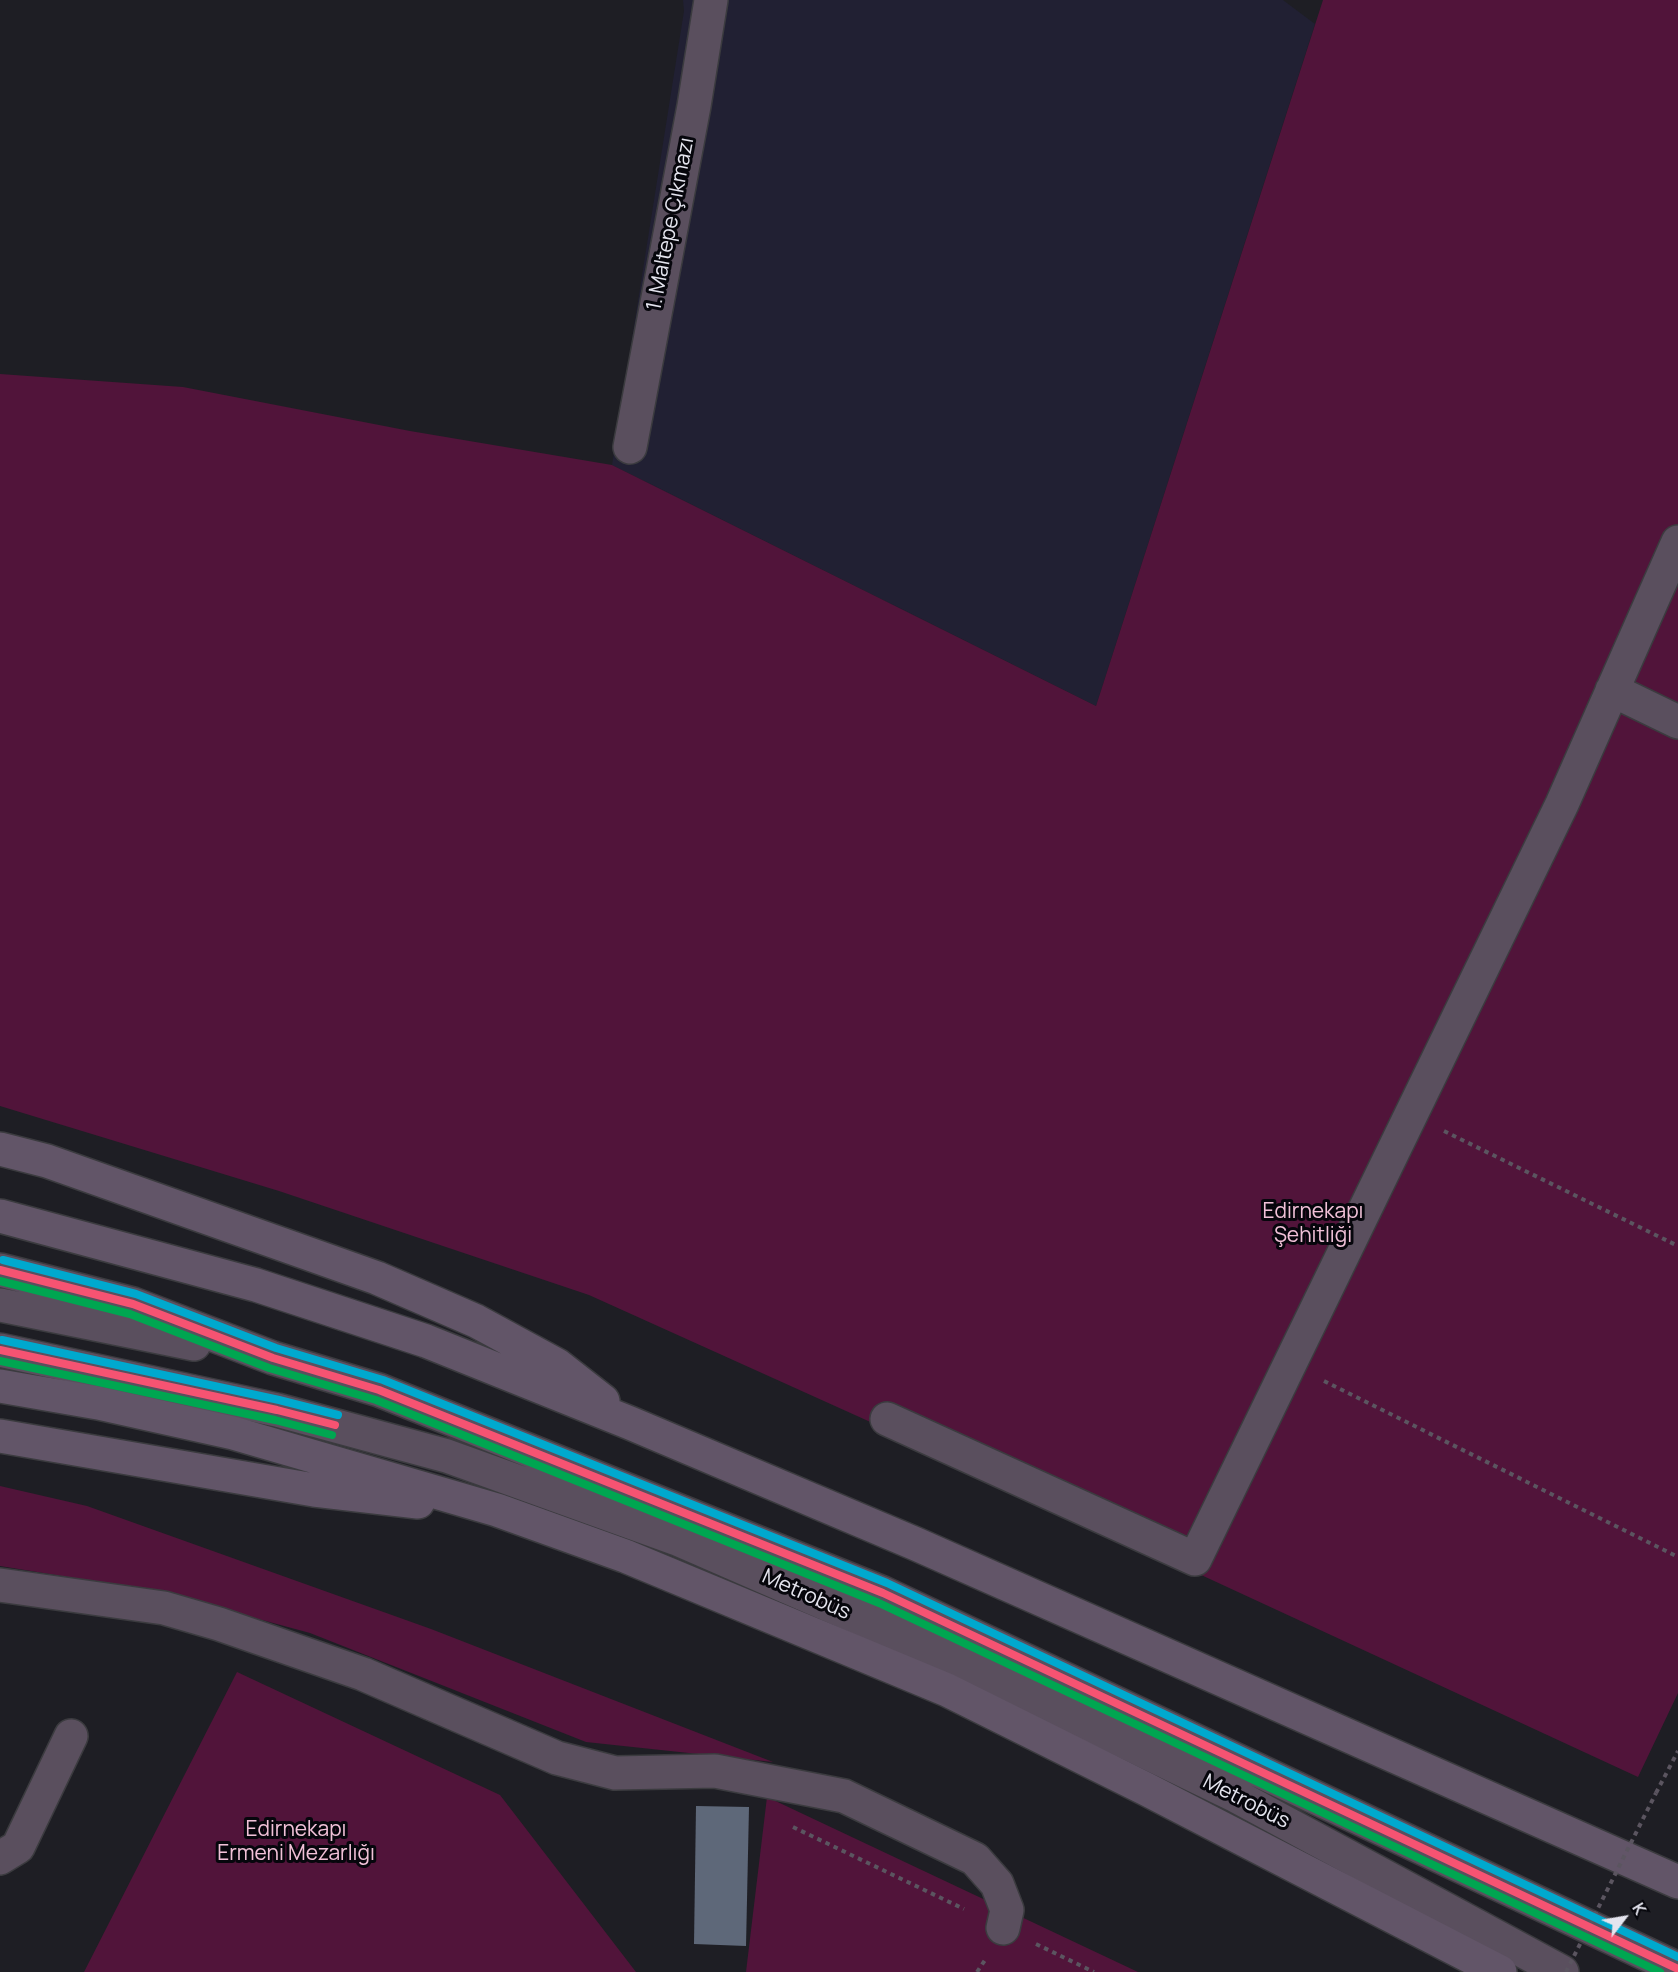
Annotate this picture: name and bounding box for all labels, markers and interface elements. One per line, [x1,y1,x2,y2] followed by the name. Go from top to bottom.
[642,135,700,313] street label: 1. Maltepe Çıkmazı
[1263,1199,1363,1249] park label: Edirnekapı Şehitliği
[758,1564,854,1626] street label: Metrobüs
[1198,1769,1294,1835] street label: Metrobüs
[217,1817,375,1867] park label: Edirnekapı Ermeni Mezarlığı
[1594,1888,1654,1948] north arrow
[1627,1899,1652,1919] text: K

